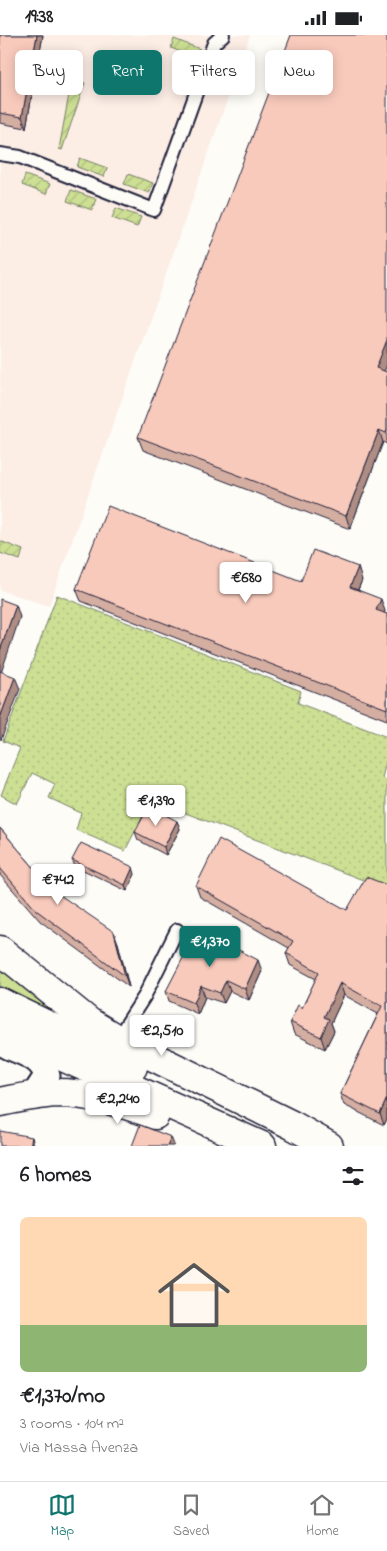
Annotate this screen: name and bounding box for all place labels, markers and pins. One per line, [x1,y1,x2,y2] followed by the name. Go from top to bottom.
[216,561,276,604] pin: €680
[115,785,197,827] pin: €1,390
[28,863,88,906] pin: €742
[169,925,251,968] pin: €1,370
[121,1015,203,1057] pin: €2,510
[77,1083,159,1125] pin: €2,240

